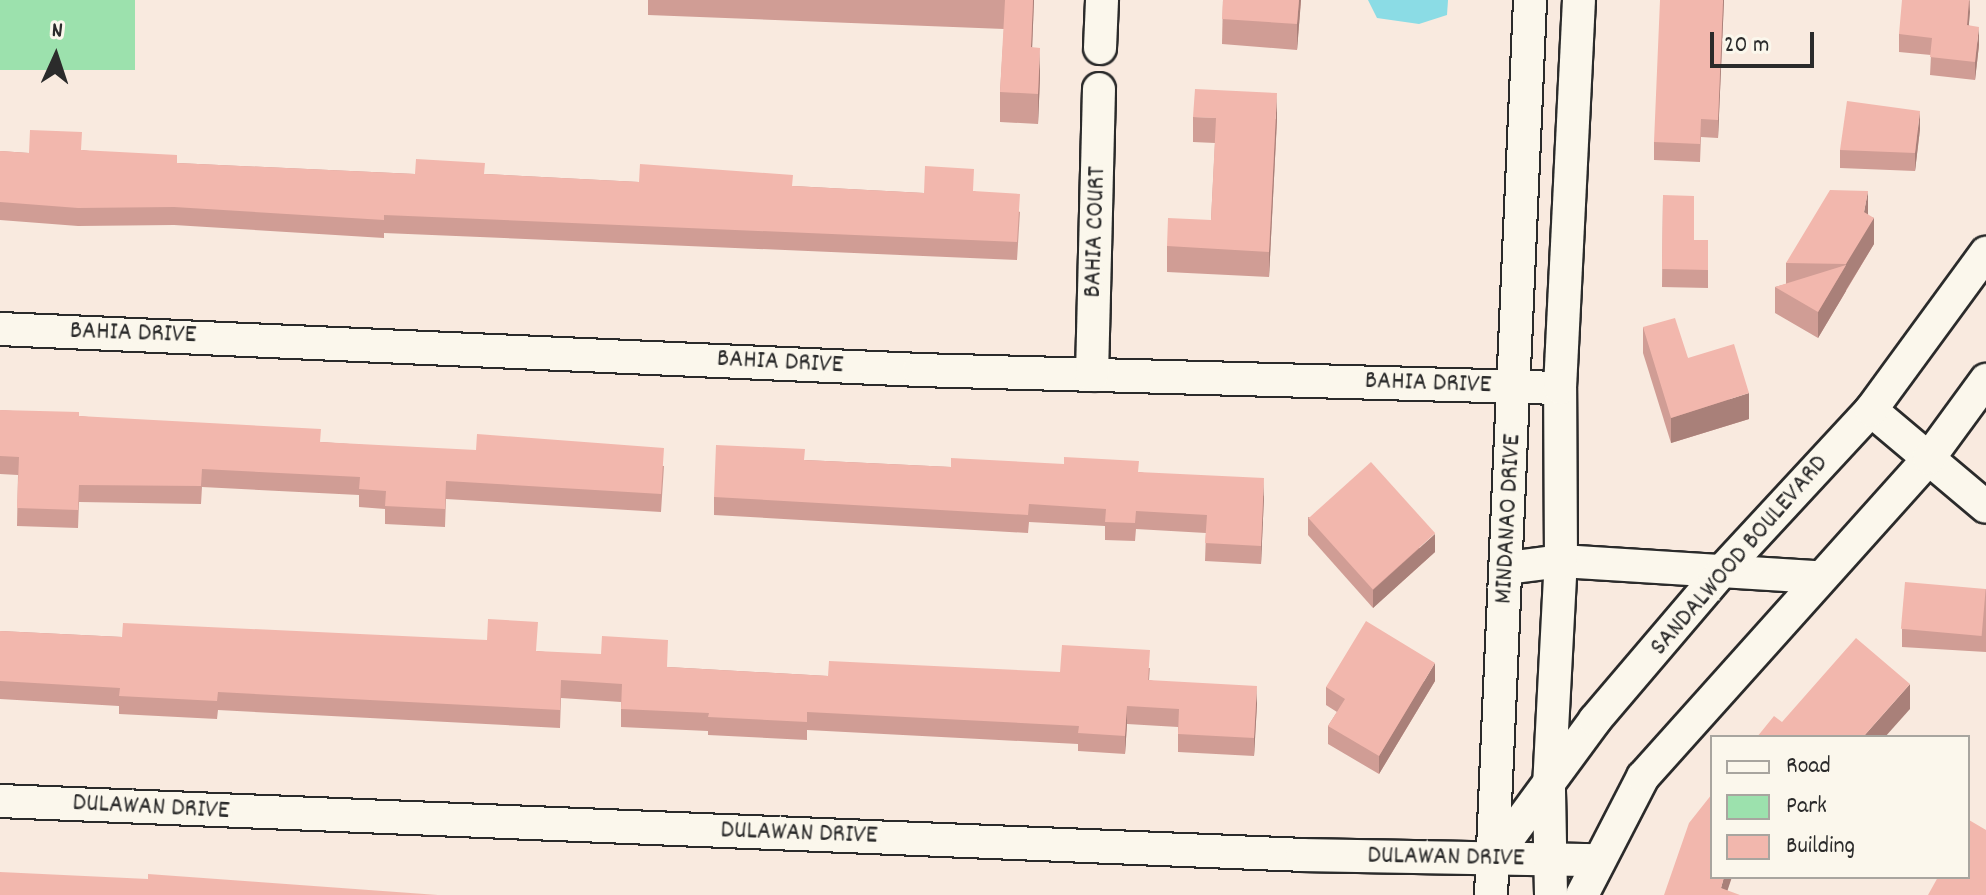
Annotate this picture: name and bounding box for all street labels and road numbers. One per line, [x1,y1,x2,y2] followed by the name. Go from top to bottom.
[1078,166,1114,298] street label: BAHIA COURT
[69,316,197,352] street label: BAHIA DRIVE
[716,344,844,382] street label: BAHIA DRIVE
[1364,366,1492,402] street label: BAHIA DRIVE
[1489,433,1529,605] street label: MINDANAO DRIVE
[1644,449,1836,663] street label: SANDALWOOD BOULEVARD
[72,788,230,828] street label: DULAWAN DRIVE
[720,816,878,852] street label: DULAWAN DRIVE
[1367,841,1525,875] street label: DULAWAN DRIVE

